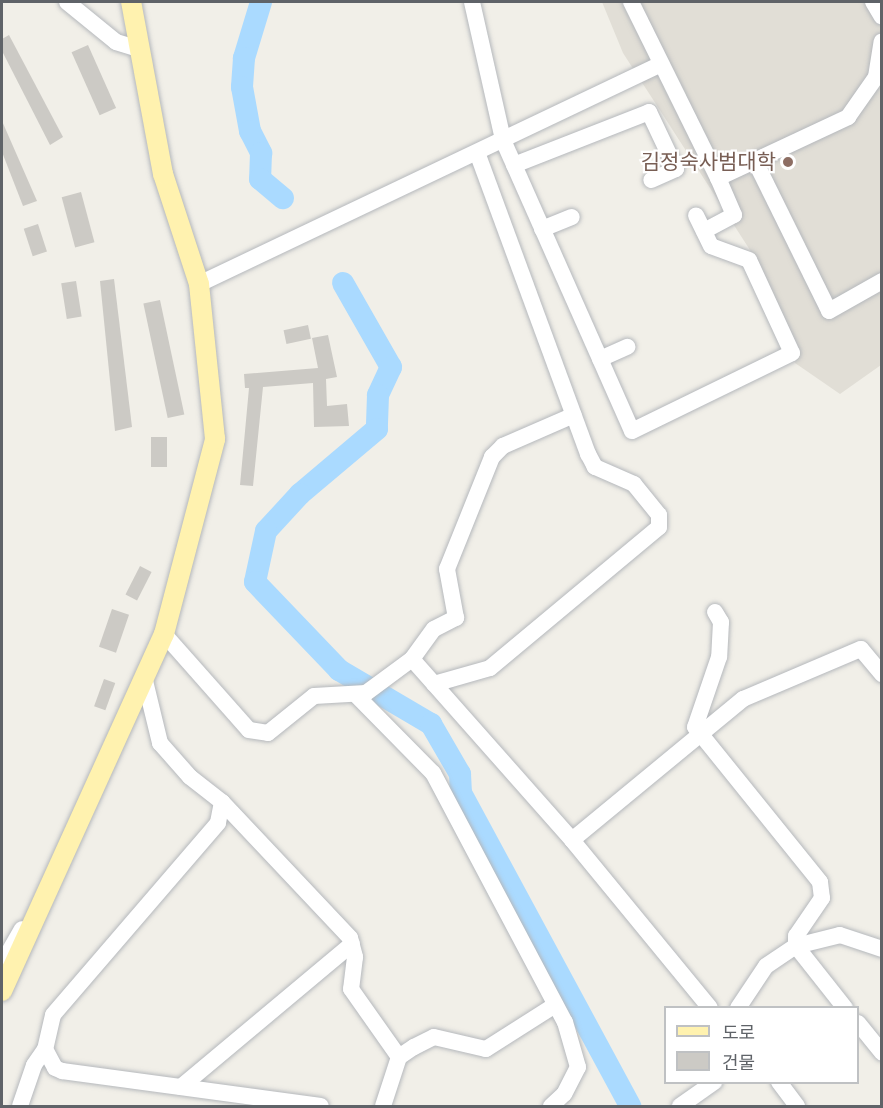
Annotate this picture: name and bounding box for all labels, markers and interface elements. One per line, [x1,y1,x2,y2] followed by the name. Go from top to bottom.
[641,149,776,175] place label: 김정숙사범대학
[781,155,795,169] marker: 김정숙사범대학
[664,1006,859,1084] legend
[722,1022,755,1043] text: 도로
[722,1052,755,1073] text: 건물

